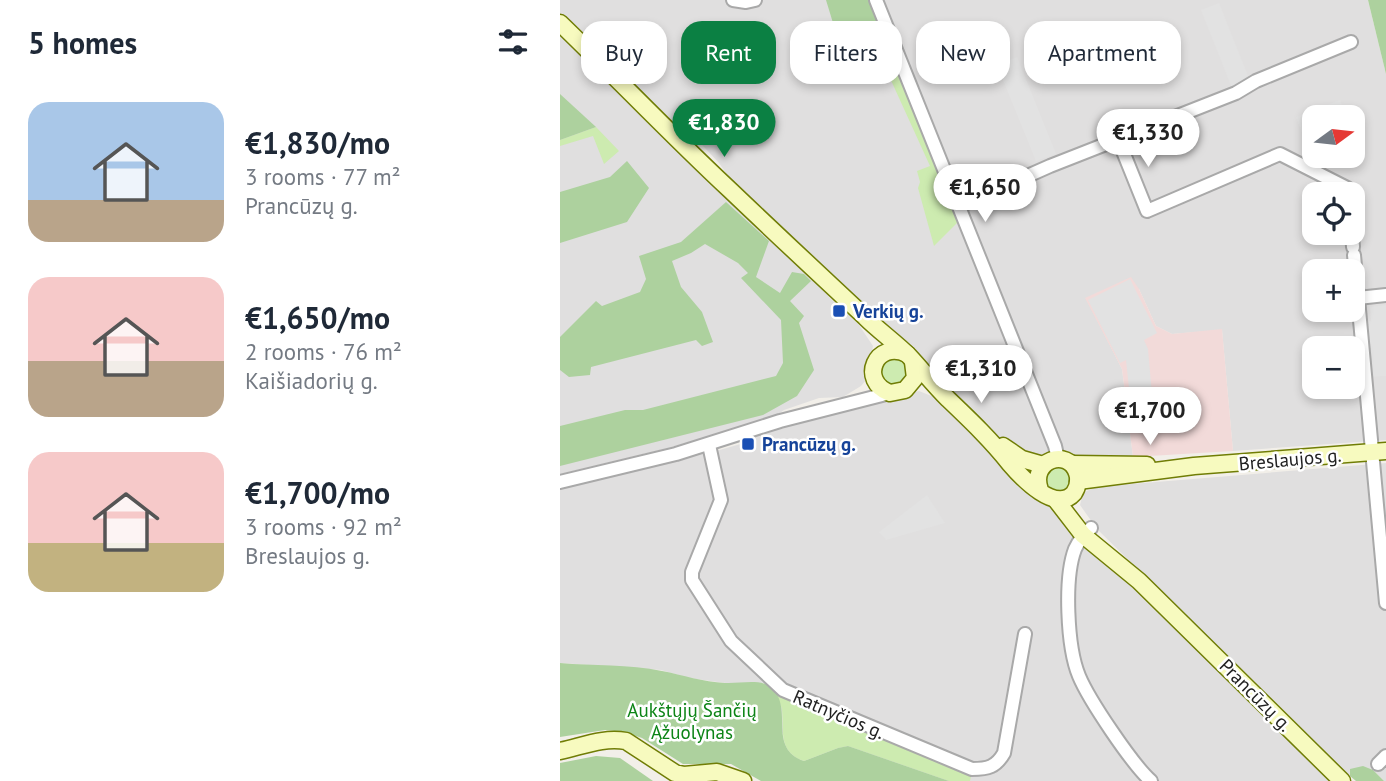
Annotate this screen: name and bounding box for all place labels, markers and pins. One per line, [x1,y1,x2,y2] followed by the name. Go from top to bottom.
[667,100,781,159] pin: €1,830
[1091,110,1205,169] pin: €1,330
[928,164,1042,224] pin: €1,650
[852,299,924,323] place label: Verkių g.
[831,303,847,319] marker: Verkių g.
[924,346,1038,405] pin: €1,310
[1093,388,1207,447] pin: €1,700
[762,432,856,456] place label: Prancūzų g.
[740,436,756,452] marker: Prancūzų g.

